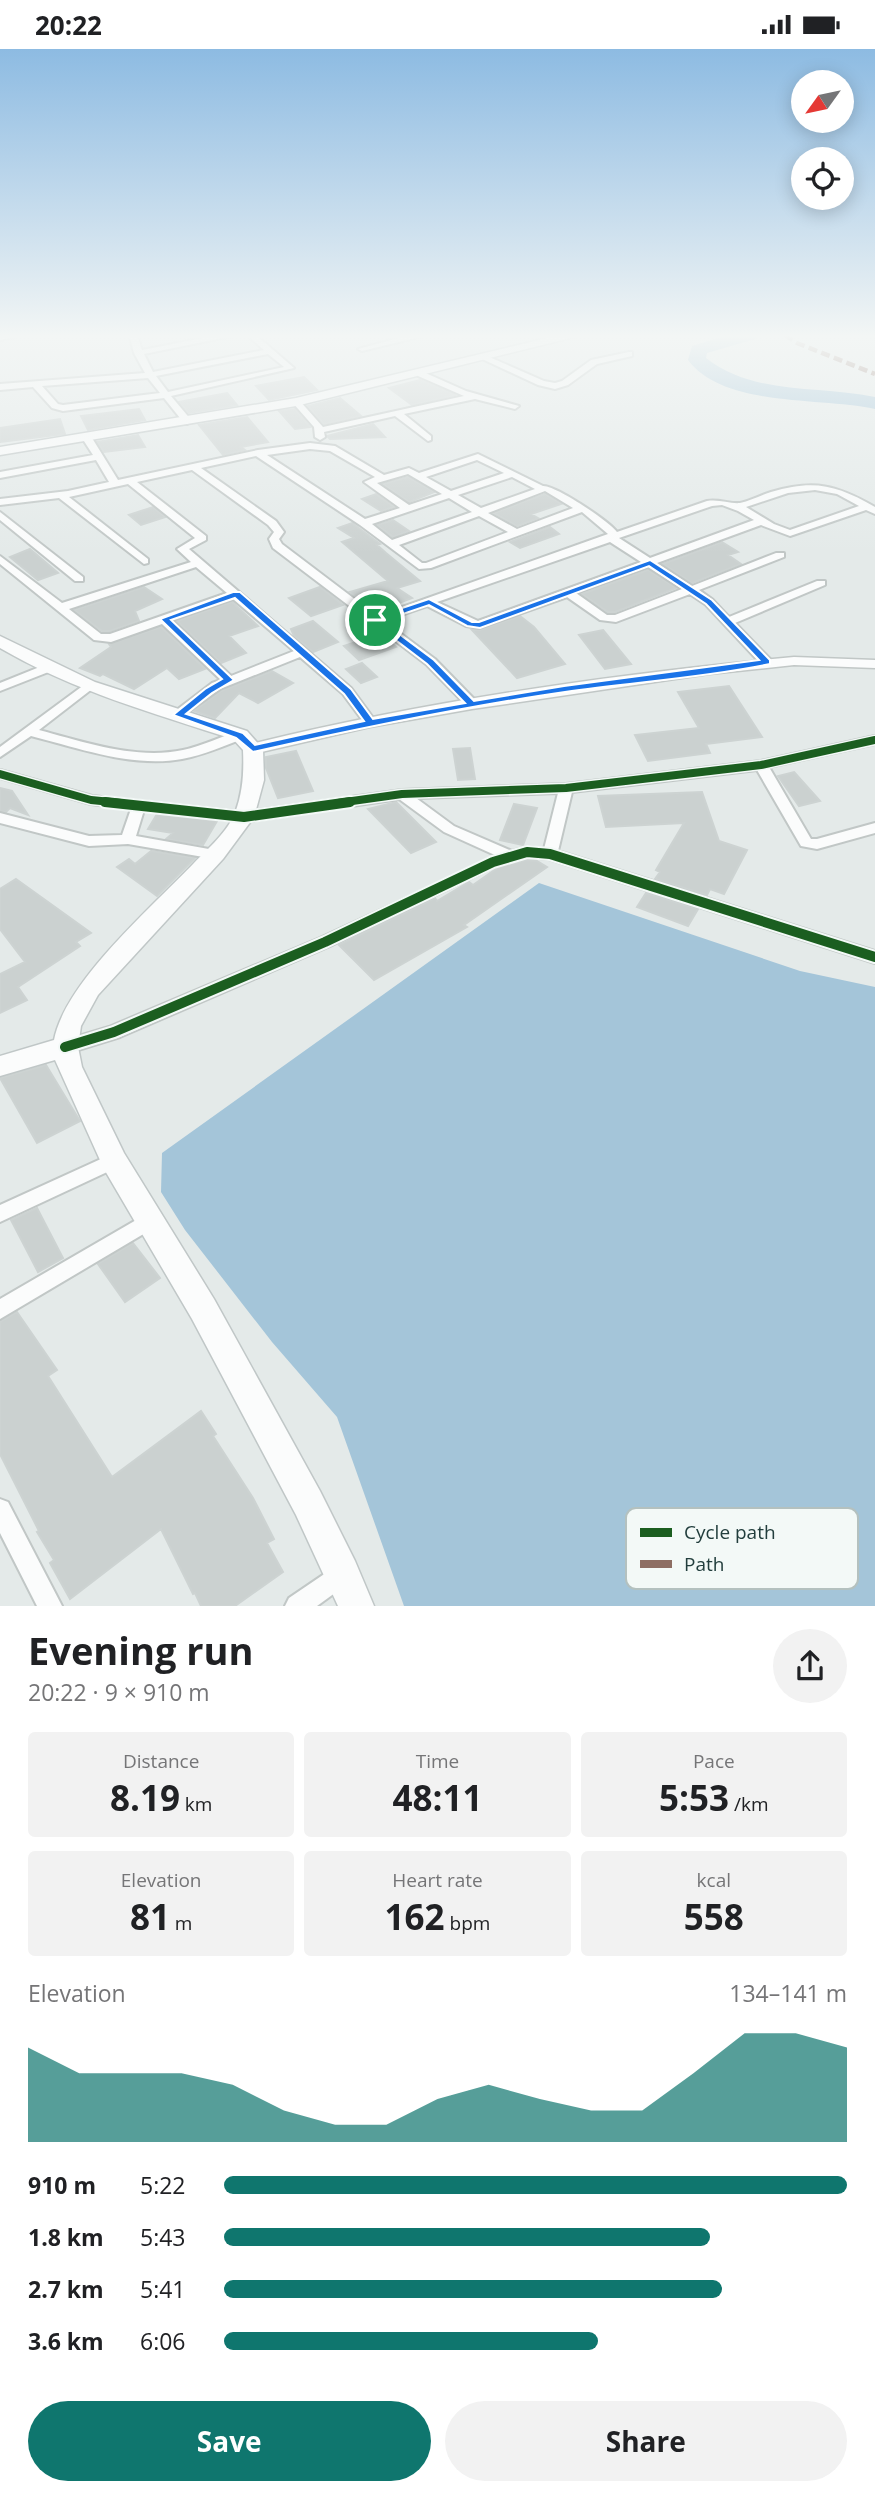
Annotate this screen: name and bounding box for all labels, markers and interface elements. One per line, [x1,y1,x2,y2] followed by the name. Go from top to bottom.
[35,7,102,43] text: 20:22
[791,70,854,133] north arrow
[791,70,854,210] map controls
[791,147,854,210] button: locate
[345,590,405,650] pin
[356,601,394,639] icon: arrive
[626,1508,858,1589] legend
[684,1519,776,1545] text: Cycle path
[684,1551,724,1577] text: Path
[28,1624,253,1676] text: Evening run
[773,1629,847,1703] button: share
[28,1676,210,1708] text: 20:22 · 9 × 910 m
[123,1748,199,1774] text: Distance
[416,1748,459,1774] text: Time
[693,1748,735,1774] text: Pace
[110,1774,180,1821] text: 8.19
[392,1774,483,1821] text: 48:11
[659,1774,729,1821] text: 5:53
[180,1791,212,1817] text: km
[729,1791,769,1817] text: /km
[121,1867,202,1893] text: Elevation
[392,1867,483,1893] text: Heart rate
[697,1867,731,1893] text: kcal
[130,1893,170,1940] text: 81
[385,1893,445,1940] text: 162
[684,1893,744,1940] text: 558
[170,1910,192,1936] text: m
[445,1910,490,1936] text: bpm
[28,1977,126,2009] text: Elevation
[729,1977,847,2009] text: 134–141 m
[28,2169,96,2201] text: 910 m
[140,2169,186,2201] text: 5:22
[28,2221,104,2253] text: 1.8 km
[140,2221,186,2253] text: 5:43
[28,2273,104,2305] text: 2.7 km
[140,2273,186,2305] text: 5:41
[28,2325,104,2357] text: 3.6 km
[140,2325,186,2357] text: 6:06
[28,2401,431,2481] button: Save
[445,2401,847,2481] button: Share

